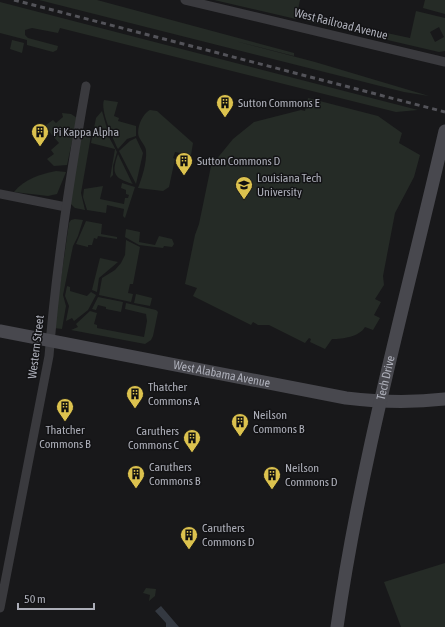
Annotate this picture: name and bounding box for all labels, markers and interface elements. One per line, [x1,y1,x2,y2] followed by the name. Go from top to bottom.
[293,6,389,42] street label: West Railroad Avenue
[215,93,235,118] building icon: Sutton Commons E
[238,96,320,110] place label: Sutton Commons E
[30,122,50,147] building icon: Pi Kappa Alpha
[53,125,119,139] place label: Pi Kappa Alpha
[174,151,194,176] building icon: Sutton Commons D
[197,154,280,168] place label: Sutton Commons D
[257,171,322,199] place label: Louisiana Tech University
[234,175,254,200] school or university icon: Louisiana Tech University
[25,314,47,380] street label: Western Street
[374,354,398,401] street label: Tech Drive
[172,358,271,390] street label: West Alabama Avenue
[148,380,200,408] place label: Thatcher Commons A
[125,384,145,409] building icon: Thatcher Commons A
[55,397,75,422] building icon: Thatcher Commons B
[253,408,305,436] place label: Neilson Commons B
[230,412,250,437] building icon: Neilson Commons B
[39,423,91,451] place label: Thatcher Commons B
[128,424,180,452] place label: Caruthers Commons C
[182,428,202,453] building icon: Caruthers Commons C
[149,460,201,488] place label: Caruthers Commons B
[285,461,338,489] place label: Neilson Commons D
[126,464,146,489] building icon: Caruthers Commons B
[262,465,282,490] building icon: Neilson Commons D
[202,521,255,549] place label: Caruthers Commons D
[179,525,199,550] building icon: Caruthers Commons D
[18,585,94,611] scale bar
[24,592,46,606] text: 50 m

